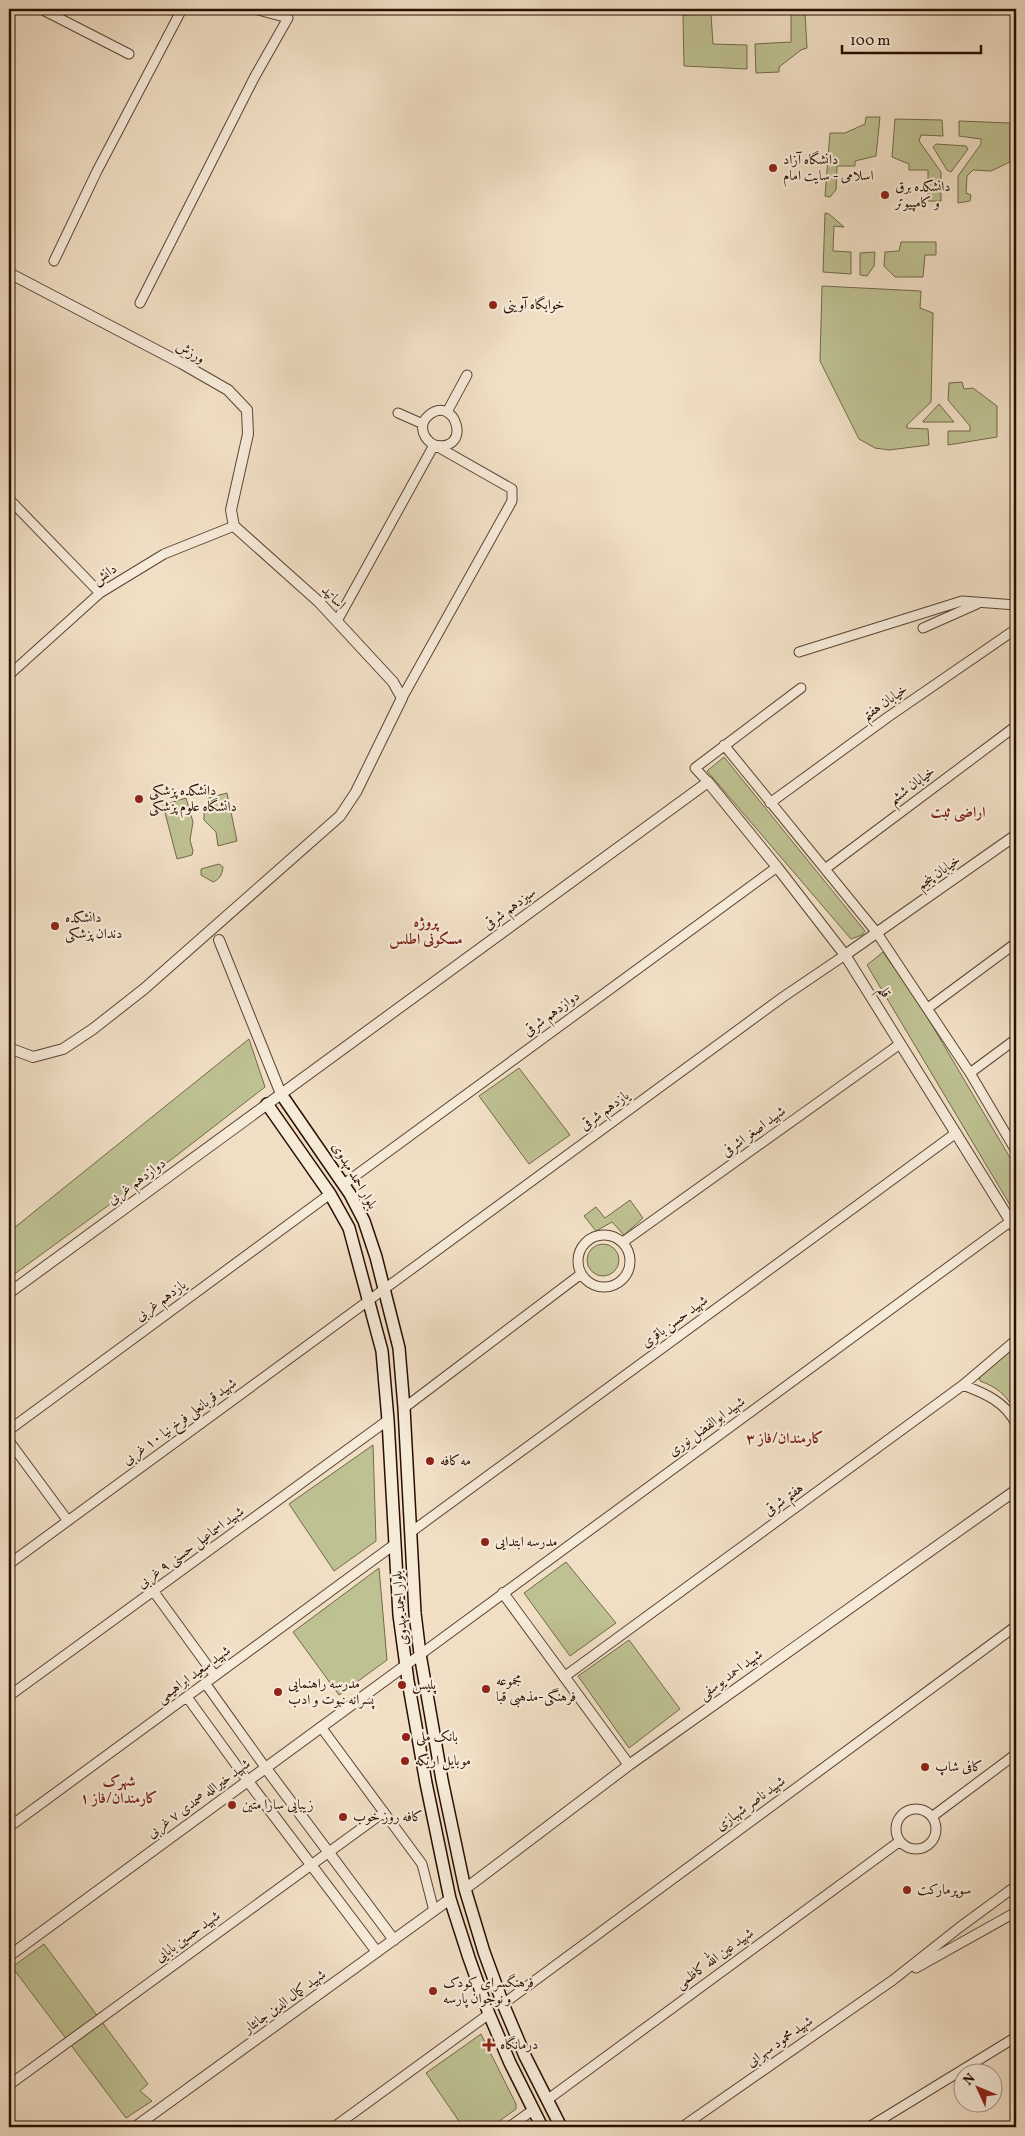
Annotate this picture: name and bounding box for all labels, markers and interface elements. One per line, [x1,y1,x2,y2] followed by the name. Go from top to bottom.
[842,22,981,54] scale bar
[850,31,890,52] text: 100 m
[783,150,874,188] place label: دانشگاه آزاد اسلامی - سایت امام
[767,162,779,174] marker: دانشگاه آزاد اسلامی - سایت امام
[893,178,951,213] place label: دانشکده برق و کامپیوتر
[879,189,891,201] marker: دانشکده برق و کامپیوتر
[503,295,565,315] place label: خوابگاه آوینی
[487,299,499,311] marker: خوابگاه آوینی
[172,337,208,369] street label: ورزش
[89,560,121,590] street label: دانش
[317,582,349,614] street label: اساتید
[858,680,913,728] street label: خیابان هفتم
[885,762,941,812] street label: خیابان ششم
[149,782,237,819] place label: دانشکده پزشکی دانشگاه علوم پزشکی
[133,793,145,805] marker: دانشکده پزشکی دانشگاه علوم پزشکی
[930,803,986,824] district label: اراضی ثبت
[913,851,966,897] street label: خیابان پنجم
[480,883,542,937] street label: سیزدهم شرقی
[65,909,122,944] place label: دانشکده دندان پزشکی
[389,913,463,951] district label: پروژه مسکونی اطلس
[49,920,61,932] marker: دانشکده دندان پزشکی
[870,982,895,1004] street label: قلم
[520,987,586,1043] street label: دوازدهم شرقی
[576,1086,636,1138] street label: یازدهم شرقی
[718,1102,790,1162] street label: شهید اصغر اشرفی
[327,1139,382,1213] street label: بلوار احمد مهدوی
[104,1154,172,1212] street label: دوازدهم غربی
[132,1275,193,1328] street label: یازدهم غربی
[638,1291,712,1353] street label: شهید حسن باقری
[119,1374,242,1472] street label: شهید قربانعلی فرخ نیا ۱۰ غربی
[665,1392,750,1461] street label: شهید ابوالفضل نوری
[746,1429,824,1450] district label: کارمندان/فاز ۳
[440,1452,471,1471] place label: مه‌کافه
[424,1455,436,1467] marker: مه‌کافه
[760,1479,809,1523] street label: هفتم شرقی
[134,1503,248,1593] street label: شهید اسماعیل حسنی ۹ غربی
[495,1533,557,1552] place label: مدرسه ابتدایی
[479,1536,491,1548] marker: مدرسه ابتدایی
[388,1569,414,1646] street label: بلوار احمد مهدوی
[153,1642,235,1708] street label: شهید سعید ابراهیمی
[695,1645,767,1705] street label: شهید احمد یوسفی
[496,1672,576,1708] place label: مجموعه فرهنگی-مذهبی قبا
[288,1675,375,1710] place label: مدرسه راهنمایی پسرانه نبوت و ادب
[412,1676,437,1695] place label: پلیس
[396,1679,408,1691] marker: پلیس
[480,1683,492,1695] marker: مجموعه فرهنگی-مذهبی قبا
[272,1686,284,1698] marker: مدرسه راهنمایی پسرانه نبوت و ادب
[416,1728,458,1747] place label: بانک ملی
[400,1731,412,1743] marker: بانک ملی
[415,1752,471,1771] place label: موبایل اریکه
[143,1755,255,1843] street label: شهید خیرالله صمدی ۷ غربی
[399,1755,411,1767] marker: موبایل اریکه
[935,1758,983,1777] place label: کافی شاپ
[919,1761,931,1773] marker: کافی شاپ
[80,1772,158,1810] district label: شهرک کارمندان/فاز ۱
[712,1772,790,1836] street label: شهید ناصر شهبازی
[242,1796,314,1815] place label: زیبایی سارا متین
[226,1799,238,1811] marker: زیبایی سارا متین
[353,1808,423,1827] place label: کافه روز خوب
[337,1811,349,1823] marker: کافه روز خوب
[917,1881,971,1900] place label: سوپرمارکت
[901,1884,913,1896] marker: سوپرمارکت
[151,1907,225,1967] street label: شهید حسین بابایی
[670,1922,758,1994] street label: شهید عین الله کاظمی
[238,1966,330,2040] street label: شهید کمال الدین جانثار
[443,1973,534,2009] place label: فرهنگسرای کودک و نوجوان پارسه
[427,1985,439,1997] marker: فرهنگسرای کودک و نوجوان پارسه
[743,2012,817,2072] street label: شهید محمود سهرابی
[500,2035,538,2055] place label: درمانگاه
[482,2038,496,2052] marker: درمانگاه
[952,2064,1002,2114] north arrow
[959,2070,980,2090] text: N

